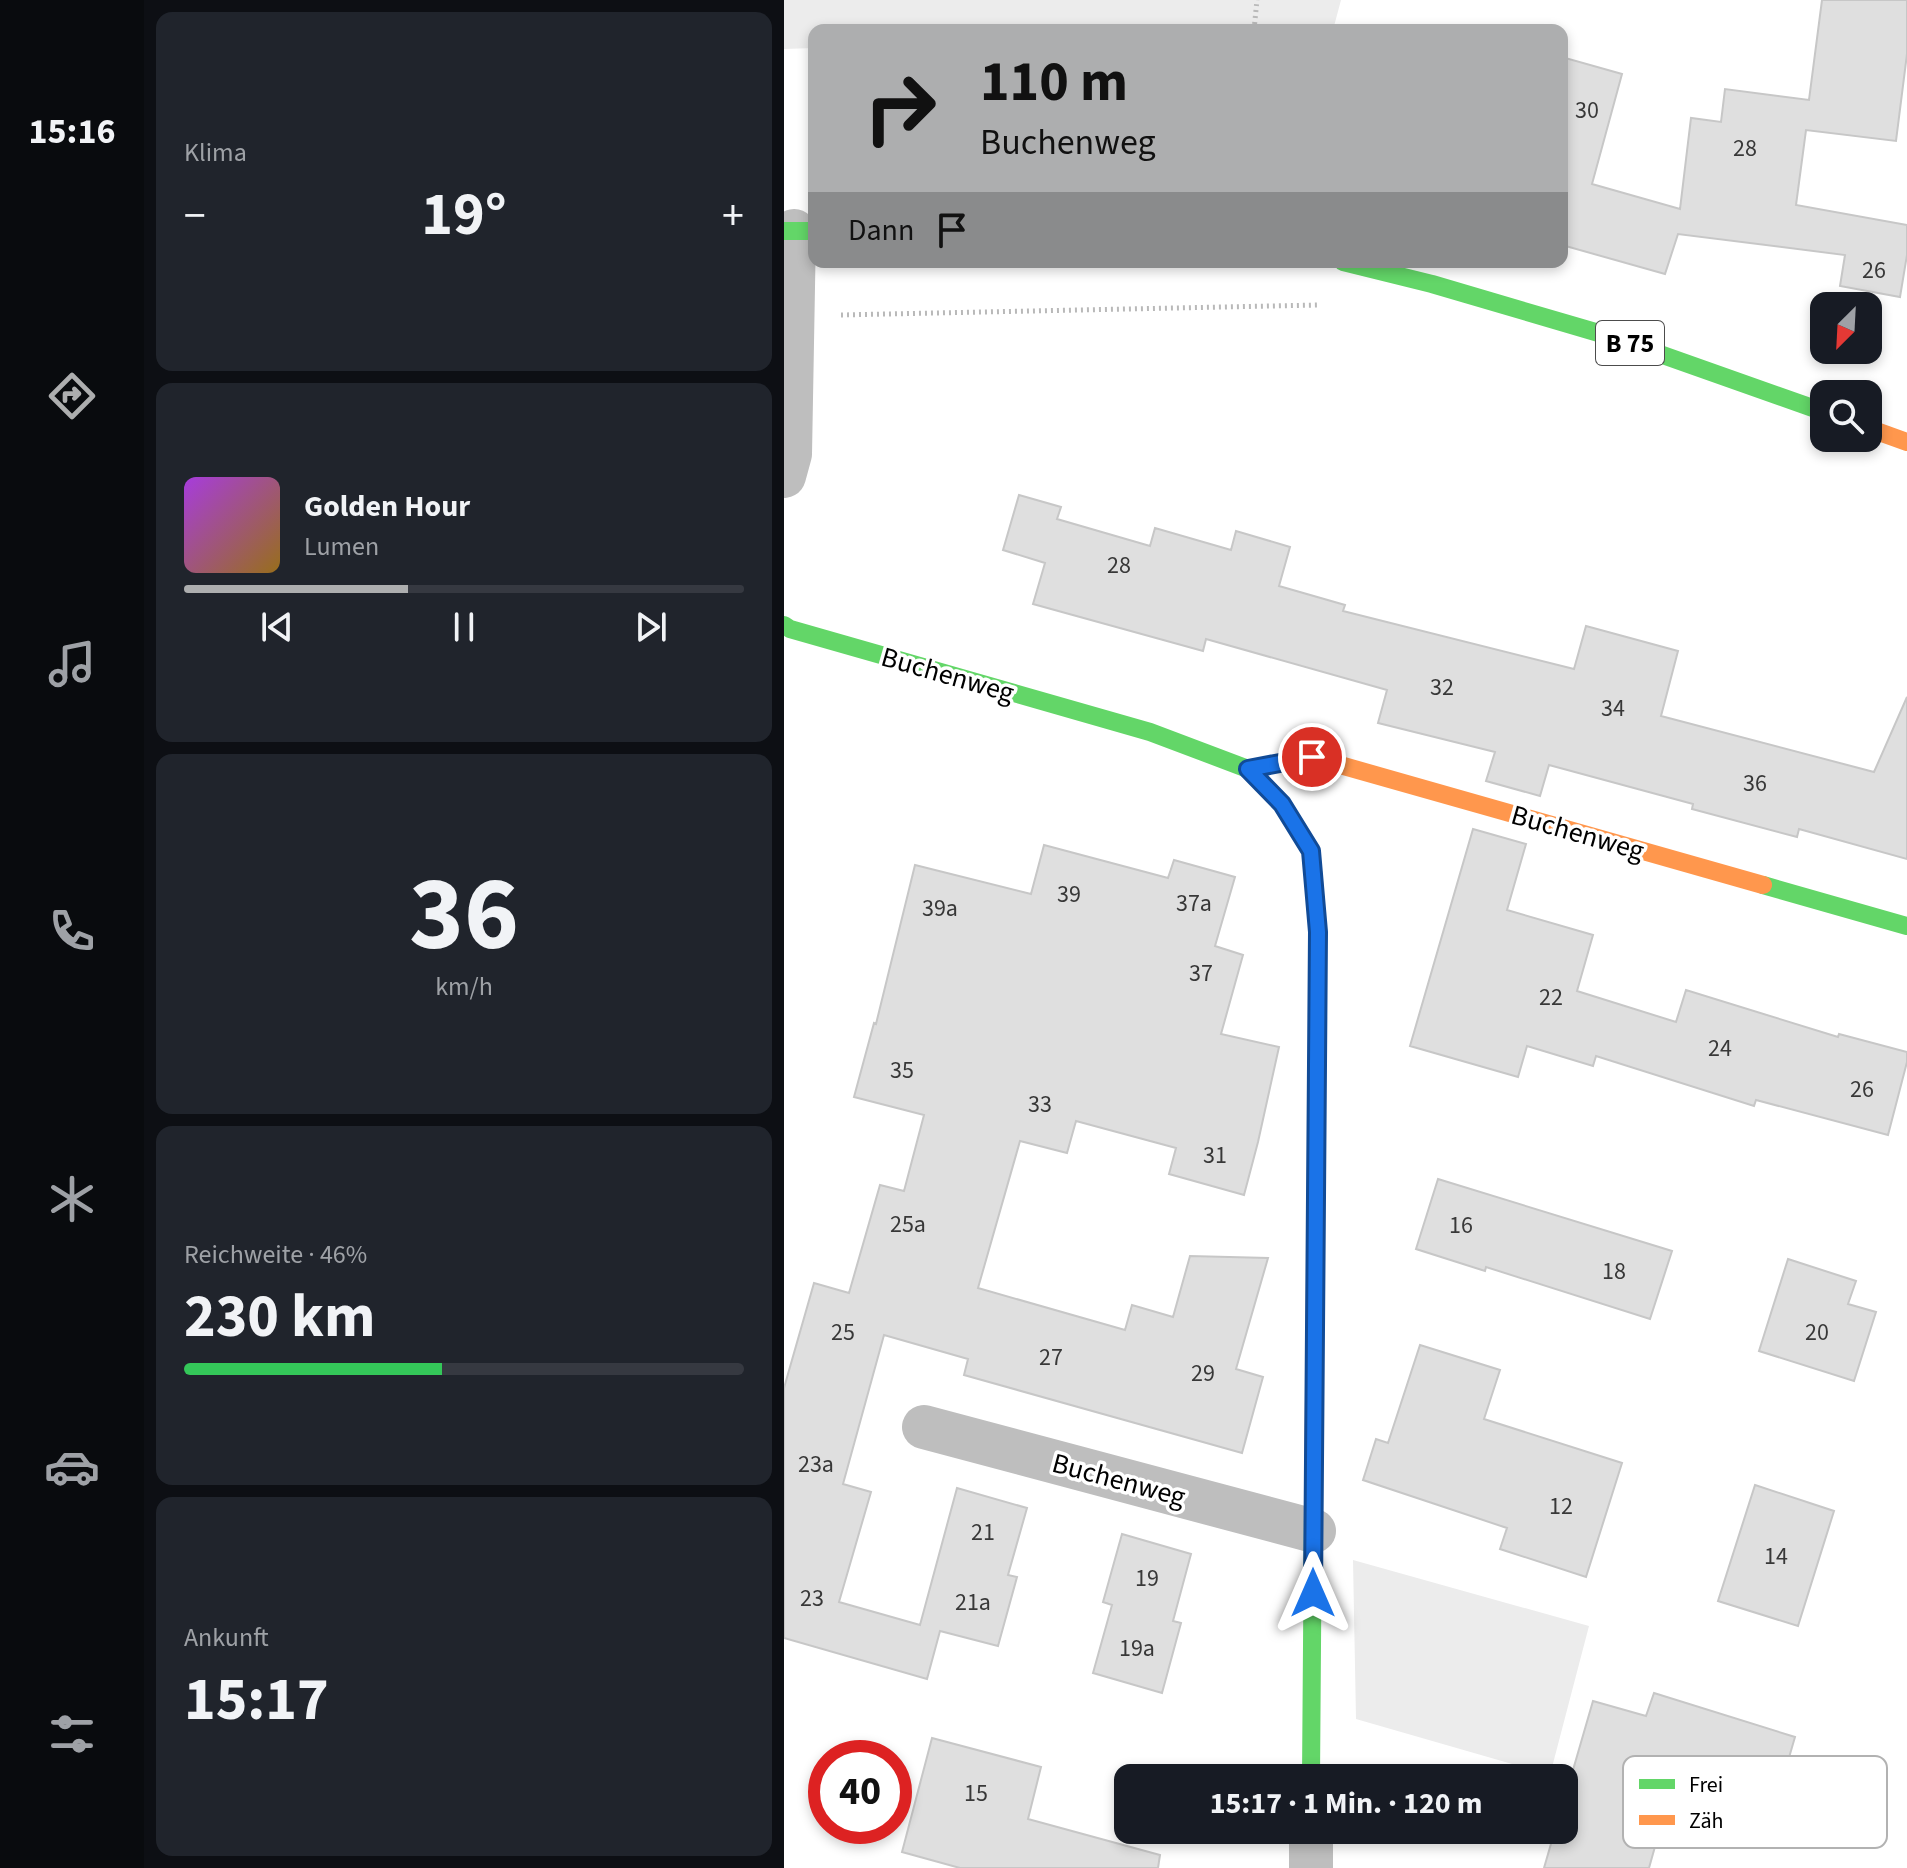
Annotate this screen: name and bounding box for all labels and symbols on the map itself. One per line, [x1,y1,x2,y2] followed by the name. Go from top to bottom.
[1575,93,1599,128] house number: 30
[1733,131,1757,166] house number: 28
[1862,253,1886,288] house number: 26
[1810,292,1882,364] north arrow
[1596,321,1664,365] road number: B 75
[1107,548,1131,583] house number: 28
[877,637,1019,713] street label: Buchenweg
[1430,670,1454,705] house number: 32
[1601,691,1625,726] house number: 34
[1278,723,1346,791] pin
[1743,766,1767,801] house number: 36
[1507,795,1649,871] street label: Buchenweg
[1057,877,1081,912] house number: 39
[1176,886,1212,921] house number: 37a
[922,891,958,926] house number: 39a
[1189,956,1213,991] house number: 37
[1539,980,1563,1015] house number: 22
[1708,1031,1732,1066] house number: 24
[890,1053,914,1088] house number: 35
[1850,1072,1874,1107] house number: 26
[1028,1087,1052,1122] house number: 33
[1203,1138,1227,1173] house number: 31
[890,1207,926,1242] house number: 25a
[1449,1208,1473,1243] house number: 16
[1602,1254,1626,1289] house number: 18
[831,1315,855,1350] house number: 25
[1805,1315,1829,1350] house number: 20
[1039,1340,1063,1375] house number: 27
[1191,1356,1215,1391] house number: 29
[1048,1443,1190,1517] street label: Buchenweg
[798,1447,834,1482] house number: 23a
[1549,1489,1573,1524] house number: 12
[971,1515,995,1550] house number: 21
[1764,1539,1788,1574] house number: 14
[1271,1551,1355,1635] position arrow
[1135,1561,1159,1596] house number: 19
[800,1581,824,1616] house number: 23
[955,1585,991,1620] house number: 21a
[1119,1631,1155,1666] house number: 19a
[808,1740,912,1844] speed limit sign: 40
[1623,1756,1887,1848] legend
[1689,1769,1723,1801] text: Frei
[964,1776,988,1811] house number: 15
[1689,1805,1724,1837] text: Zäh

